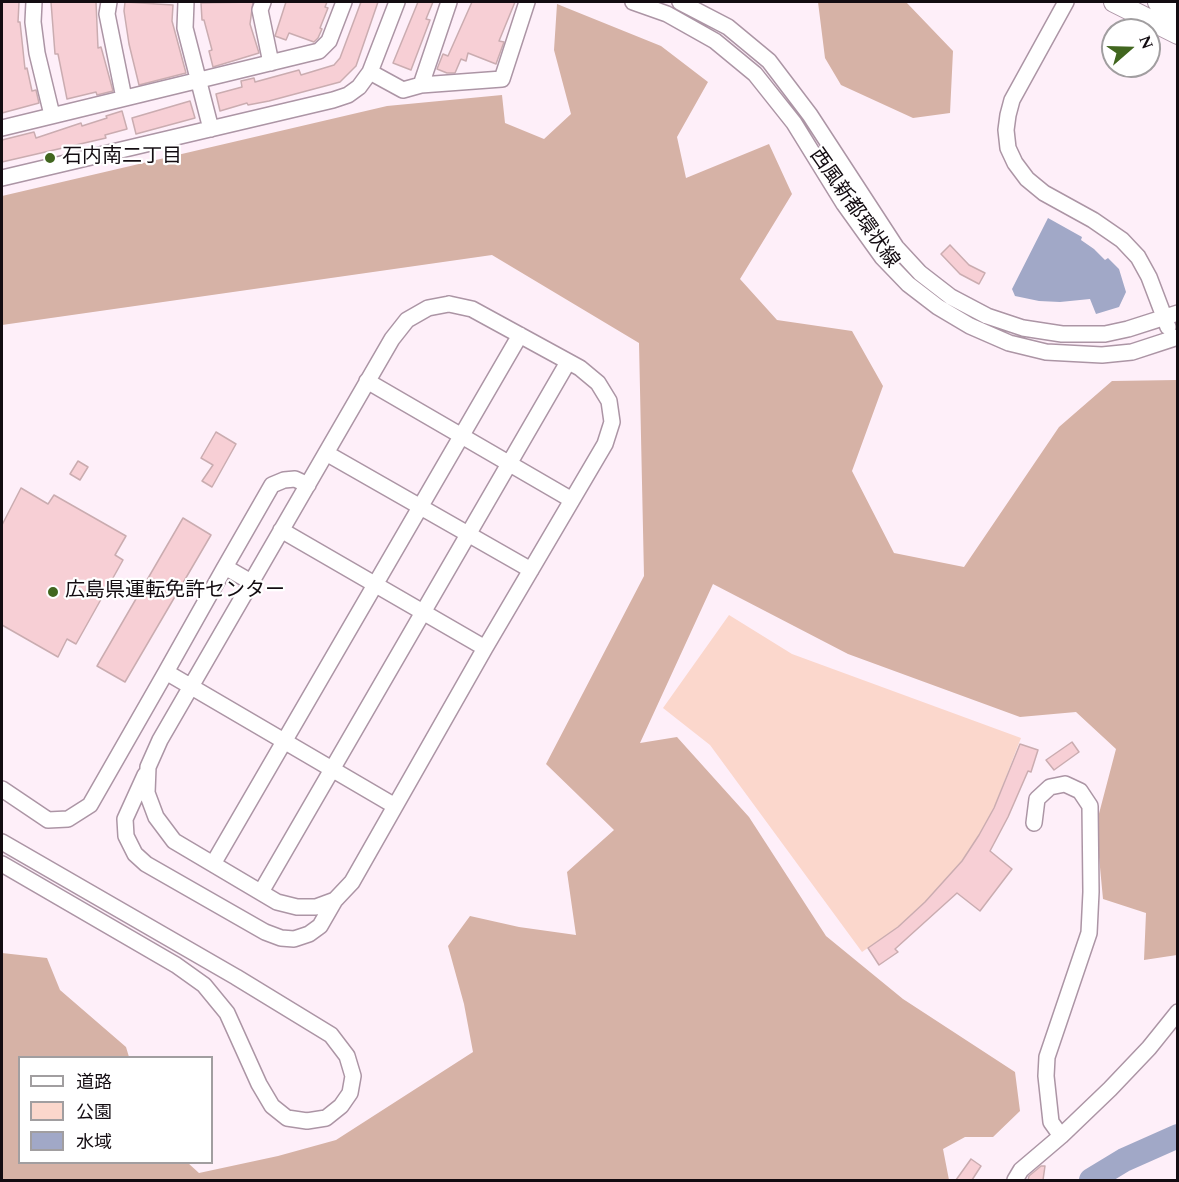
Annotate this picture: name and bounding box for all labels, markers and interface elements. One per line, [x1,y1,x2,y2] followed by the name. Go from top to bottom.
[1101,18,1161,78] north arrow
[1133,32,1160,53] text: N
[803,145,903,273] street label: 西風新都環状線
[62,146,182,170] place label: 石内南二丁目
[43,151,57,165] marker: 石内南二丁目
[65,580,285,604] place label: 広島県運転免許センター
[46,585,60,599] marker: 広島県運転免許センター
[18,1056,213,1164] legend
[76,1069,112,1096] text: 道路
[76,1099,112,1126] text: 公園
[76,1129,112,1156] text: 水域

